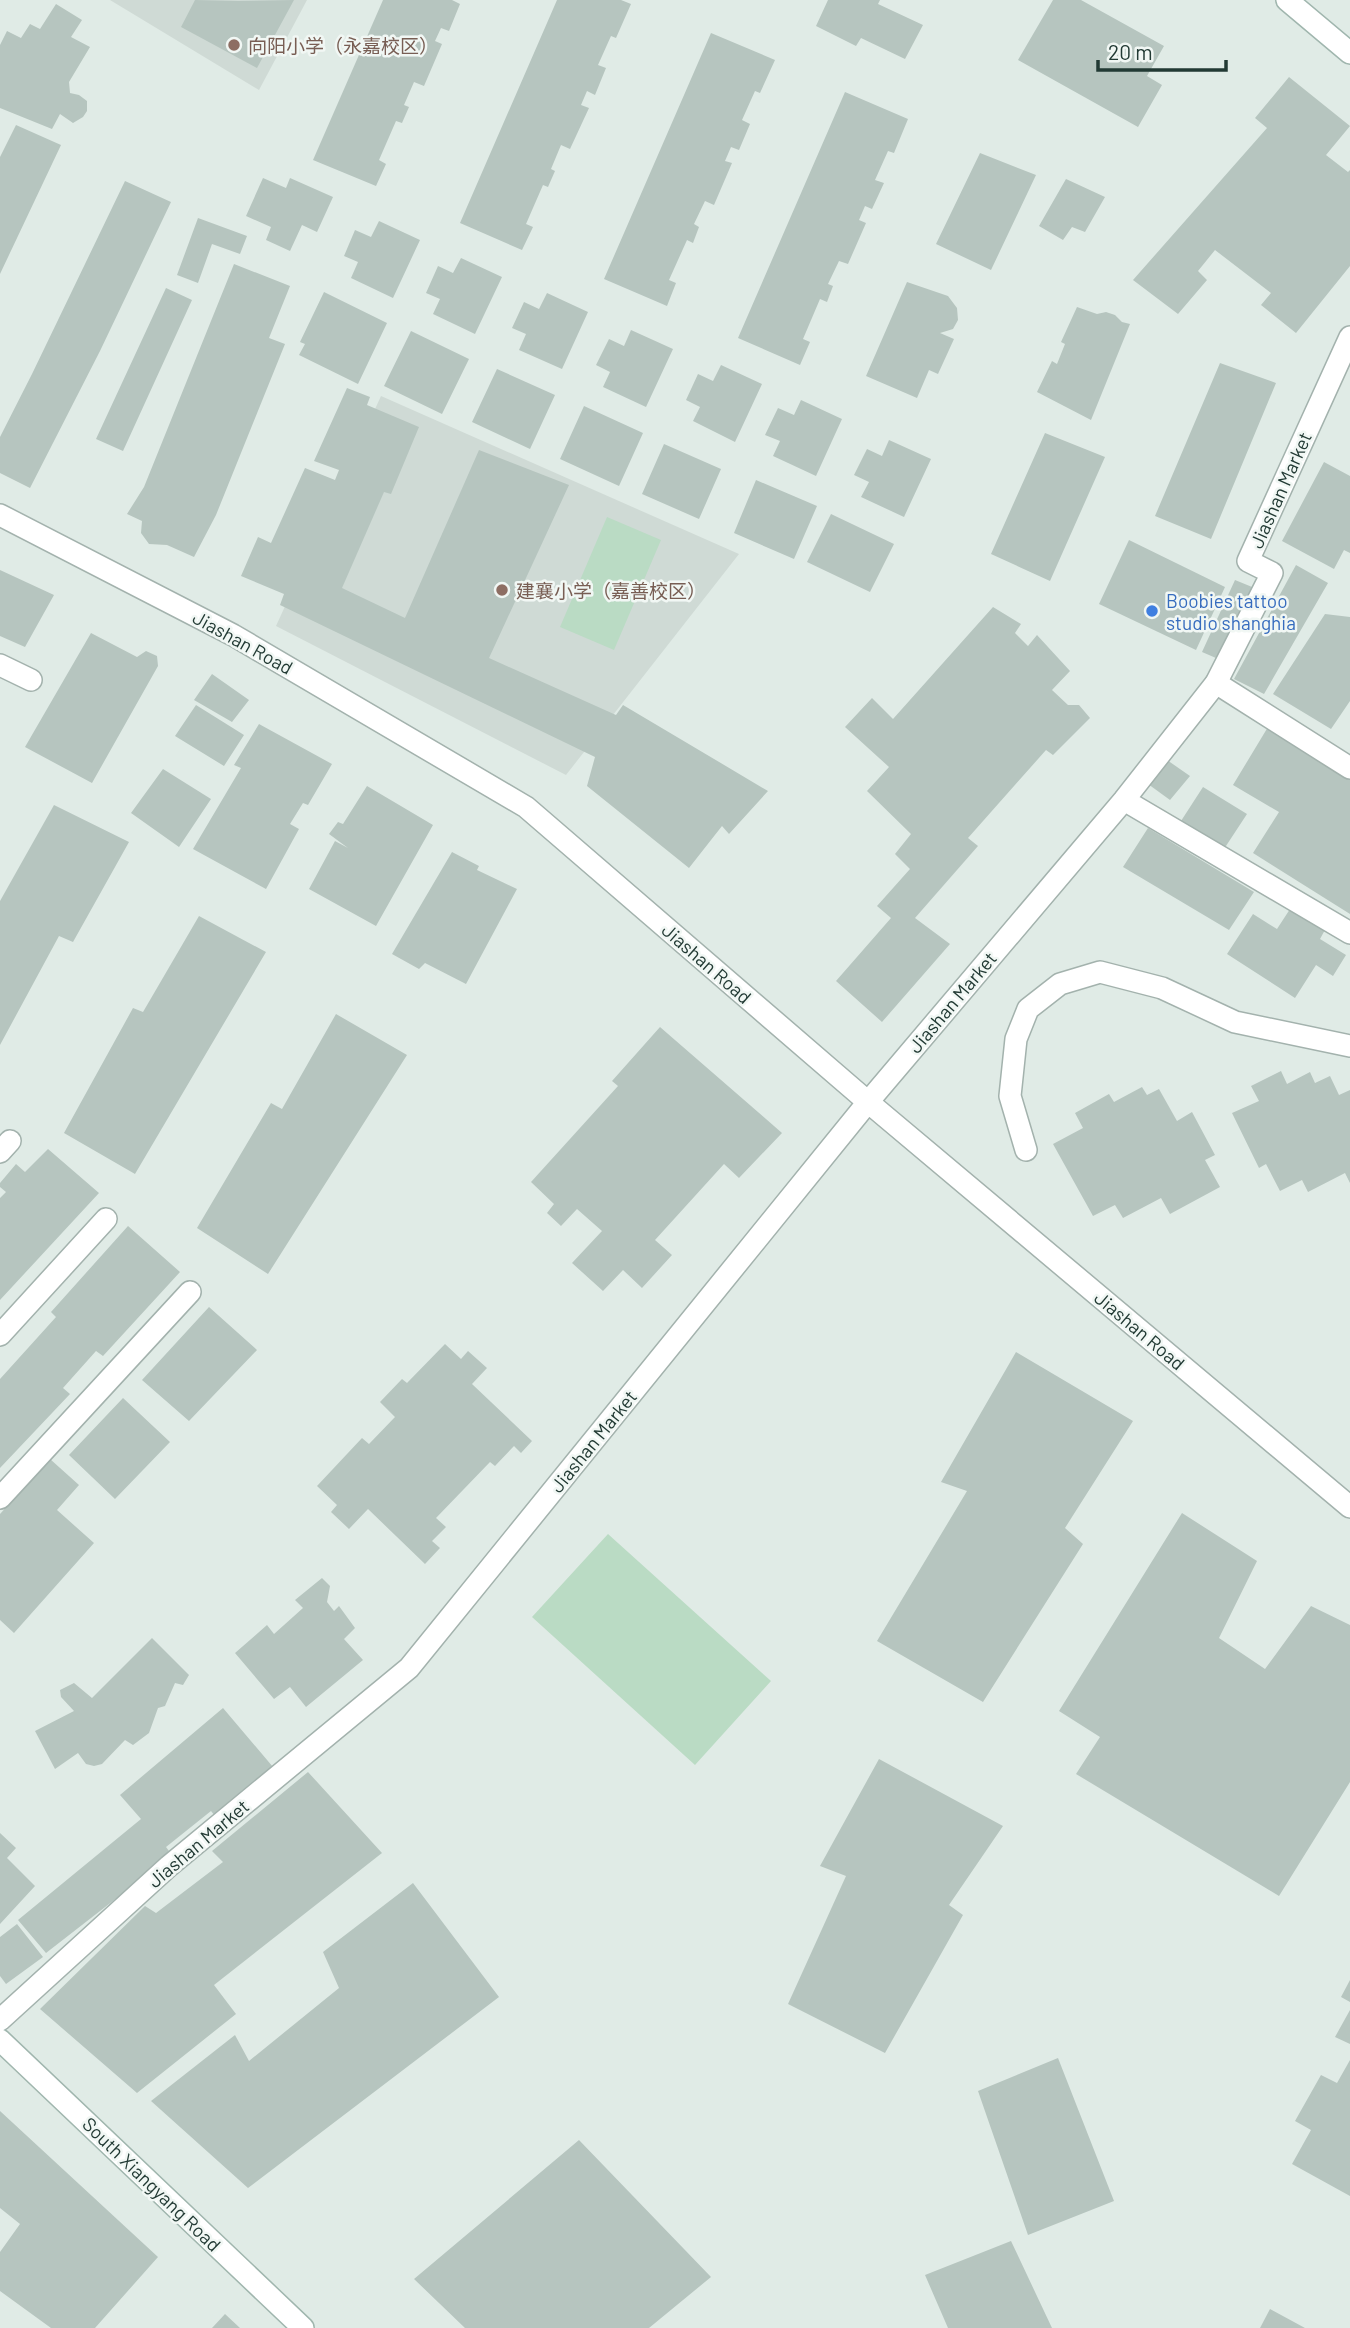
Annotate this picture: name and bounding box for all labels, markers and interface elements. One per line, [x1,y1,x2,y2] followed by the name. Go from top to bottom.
[1098,28,1226,72] scale bar
[248,34,438,57] place label: 向阳小学（永嘉校区）
[226,37,242,53] marker: 向阳小学（永嘉校区）
[1108,39,1153,64] text: 20 m
[1244,428,1316,552] street label: Jiashan Market
[516,579,706,602] place label: 建襄小学（嘉善校区）
[494,582,510,598] marker: 建襄小学（嘉善校区）
[1166,589,1296,634] place label: Boobies tattoo studio shanghia
[1144,603,1160,619] marker: Boobies tattoo studio shanghia
[189,605,297,679] street label: Jiashan Road
[658,918,756,1008] street label: Jiashan Road
[903,947,1001,1057] street label: Jiashan Market
[1090,1286,1190,1374] street label: Jiashan Road
[545,1385,641,1497] street label: Jiashan Market
[143,1794,253,1892] street label: Jiashan Market
[78,2112,226,2256] street label: South Xiangyang Road

